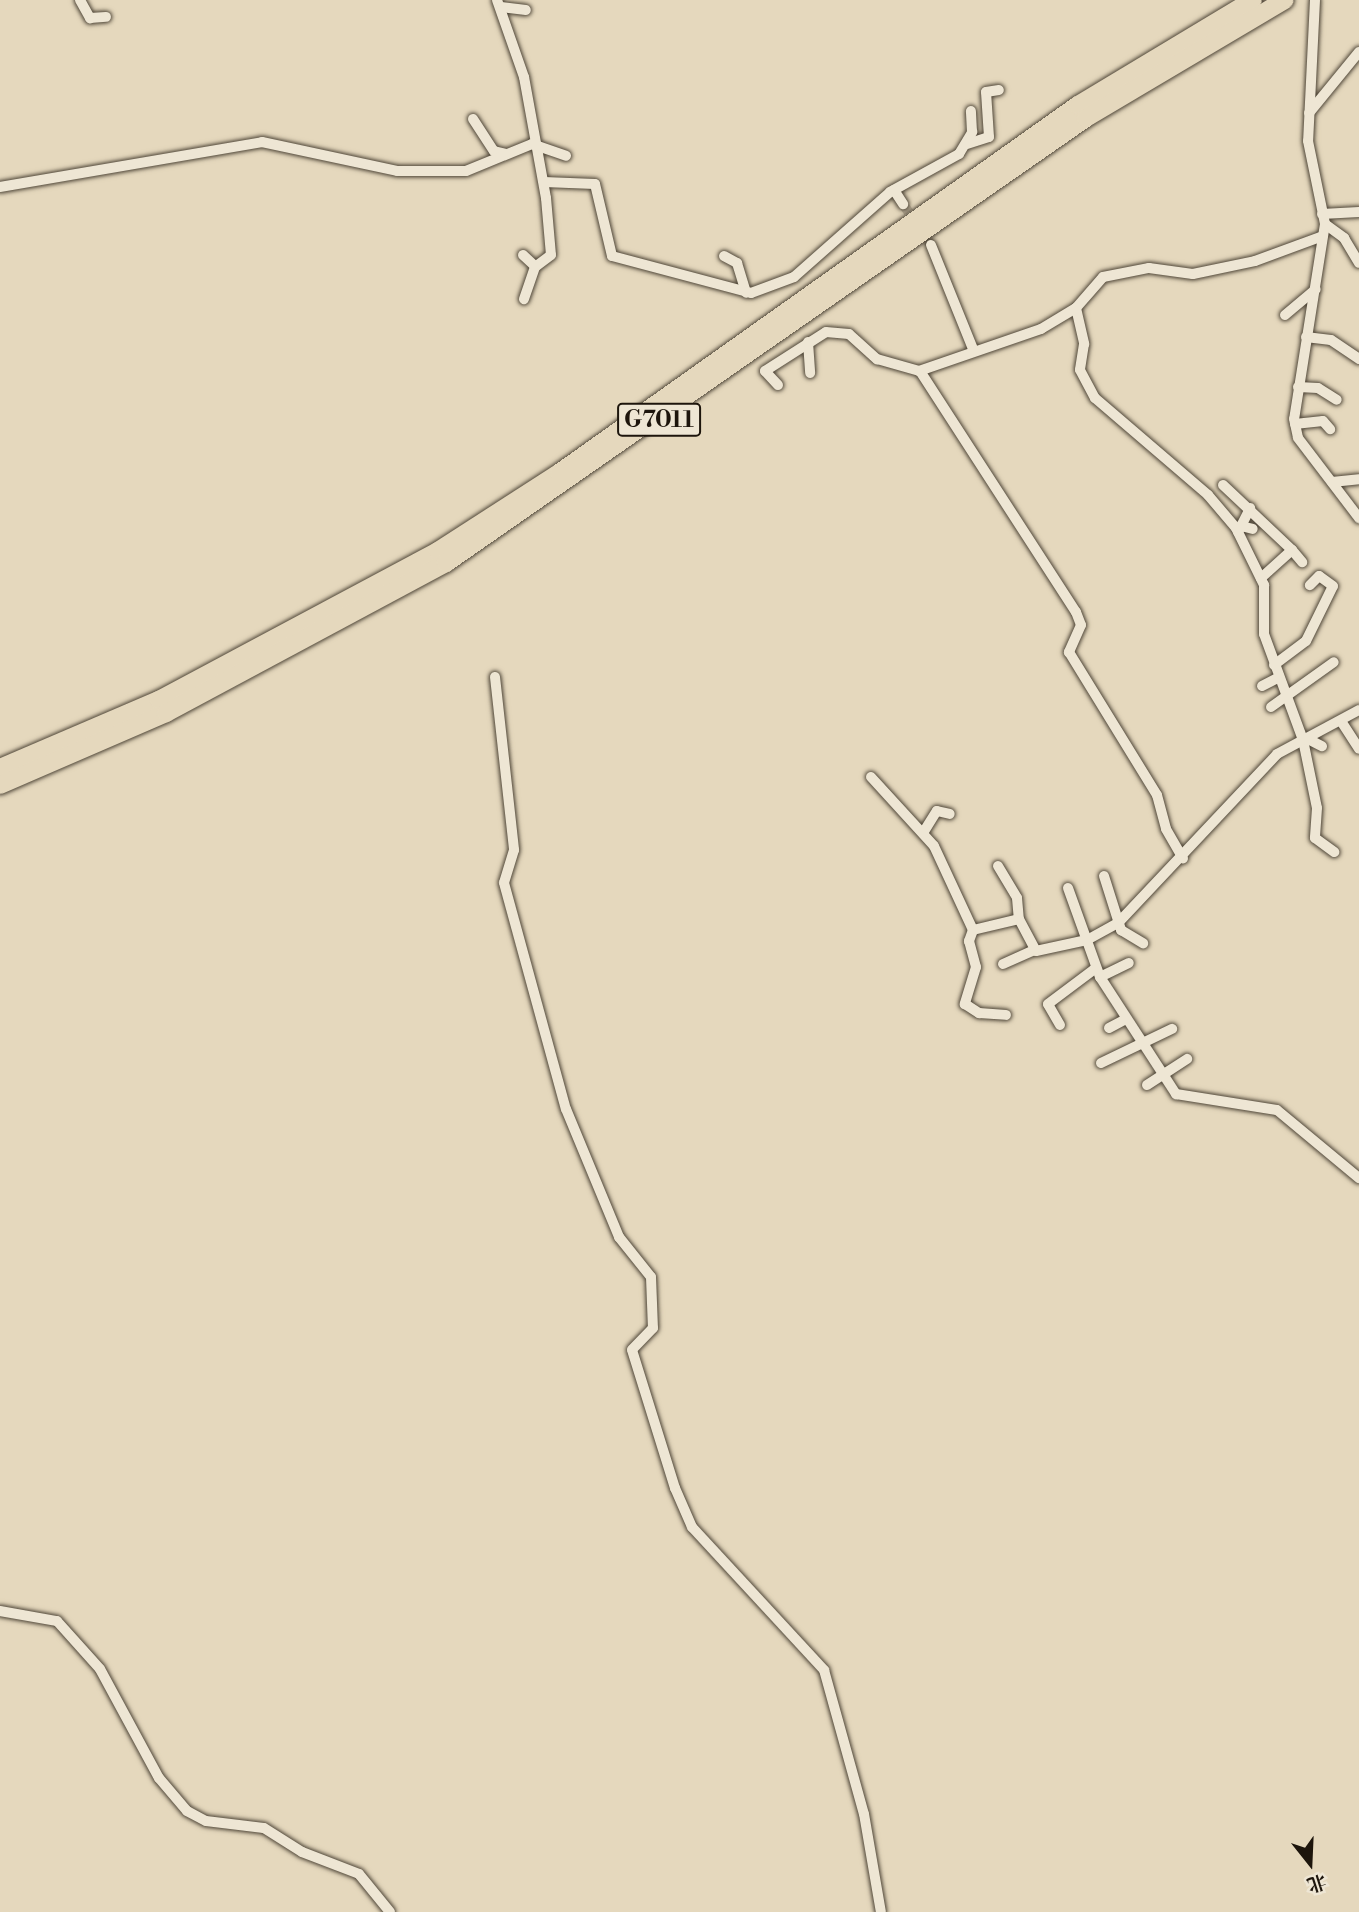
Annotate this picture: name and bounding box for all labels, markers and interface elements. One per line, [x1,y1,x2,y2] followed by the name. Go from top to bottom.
[617,400,701,440] road number: G7011
[1275,1828,1345,1898] north arrow
[1304,1869,1329,1897] text: 北

